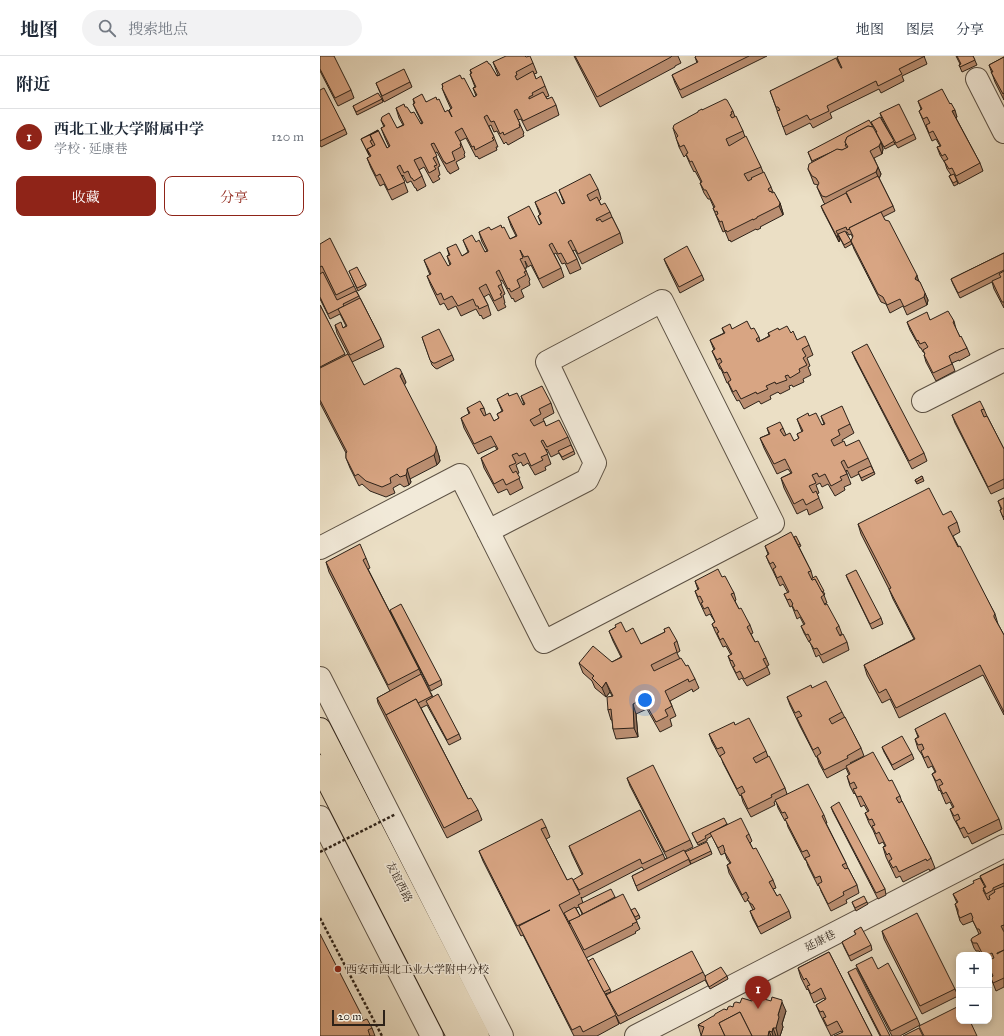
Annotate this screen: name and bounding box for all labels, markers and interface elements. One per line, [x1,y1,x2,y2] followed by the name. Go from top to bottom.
[82,10,362,46] search box
[96,17,118,39] icon: search
[20,18,58,41] text: 地图
[128,20,188,38] text: 搜索地点
[856,21,884,38] text: 地图
[906,21,934,38] text: 图层
[956,21,984,38] text: 分享
[16,74,50,95] text: 附近
[54,120,204,138] text: 西北工业大学附属中学
[26,129,32,145] text: 1
[271,129,304,145] text: 120 m
[54,141,127,157] text: 学校 · 延康巷
[16,176,156,216] button: 收藏
[164,176,304,216] button: 分享
[635,690,655,710] your location
[383,859,415,905] street label: 友谊西路
[802,928,838,954] street label: 延康巷
[956,952,992,1024] map controls
[956,952,992,988] button: +
[346,963,489,976] place label: 西安市西北工业大学附中分校
[333,964,343,974] marker: 西安市西北工业大学附中分校
[745,976,771,1009] pin: 1
[956,988,992,1024] button: −
[332,1008,385,1027] scale bar
[338,1010,361,1023] text: 20 m

